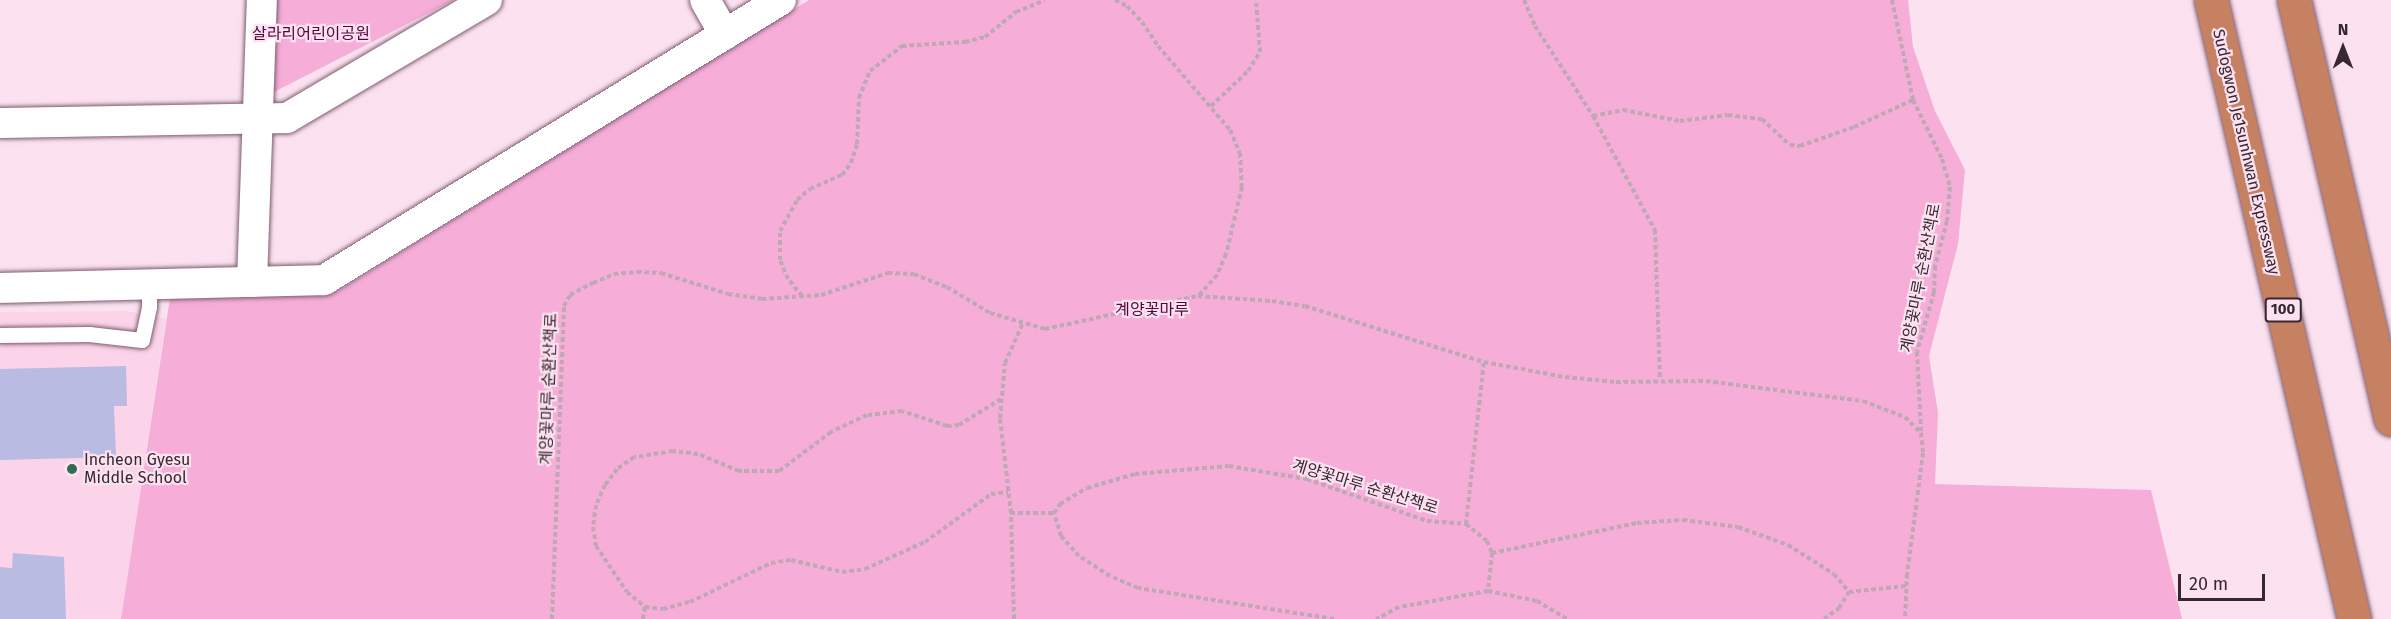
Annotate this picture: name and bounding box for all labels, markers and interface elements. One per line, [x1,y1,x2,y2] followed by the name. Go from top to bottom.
[2313,18,2373,78] north arrow
[2338,20,2348,39] text: N
[252,24,370,44] park label: 살라리어린이공원
[2208,28,2284,276] street label: Sudogwon Je1sunhwan Expressway
[1897,202,1945,354] street label: 계양꽃마루 순환산책로
[2264,298,2302,322] road number: 100
[1115,300,1189,320] park label: 계양꽃마루
[537,313,561,465] street label: 계양꽃마루 순환산책로
[84,450,190,488] place label: Incheon Gyesu Middle School
[1290,456,1440,518] street label: 계양꽃마루 순환산책로
[65,462,79,476] marker: Incheon Gyesu Middle School
[2181,562,2268,600] scale bar
[2189,573,2228,595] text: 20 m

